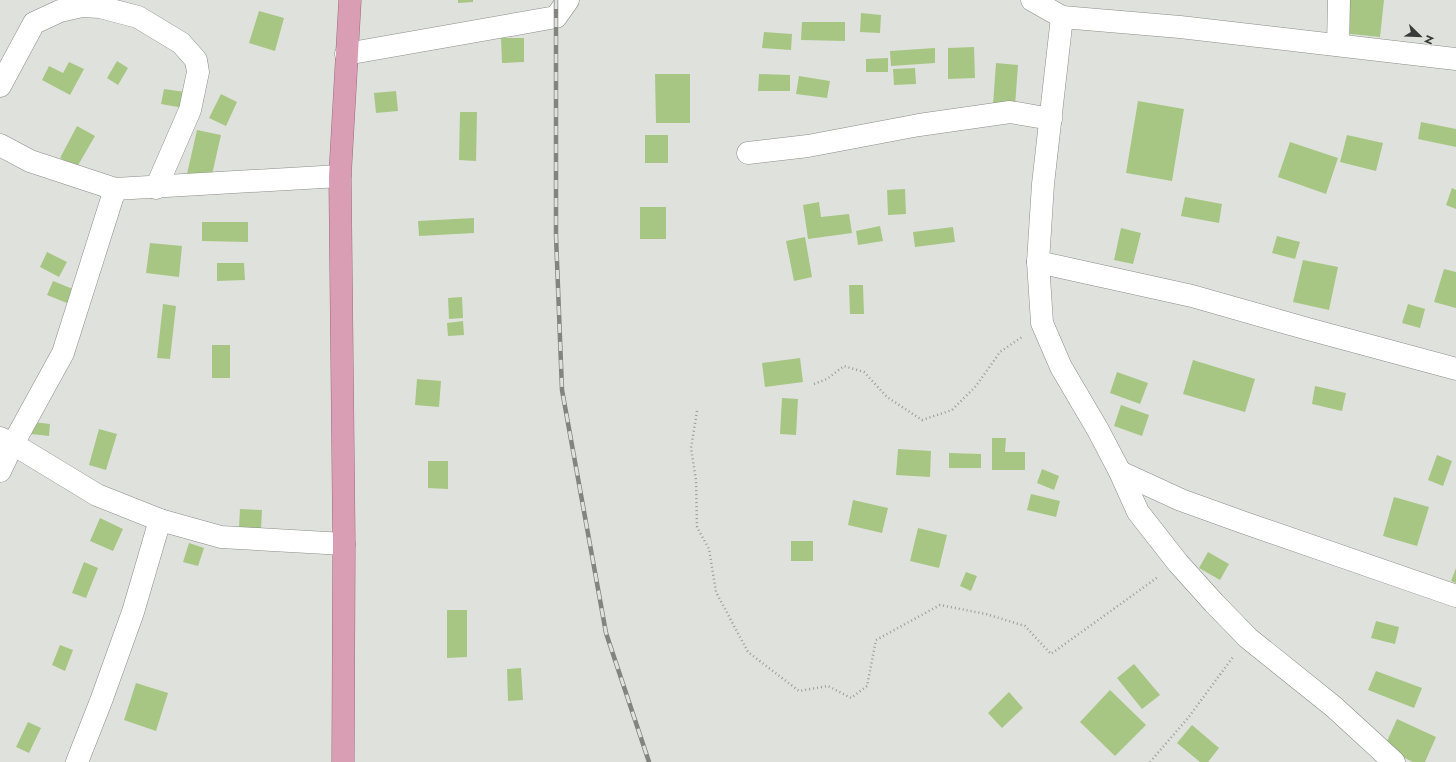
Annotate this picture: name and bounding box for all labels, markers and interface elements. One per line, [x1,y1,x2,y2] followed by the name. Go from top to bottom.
[1400,16,1440,56] north arrow
[1420,33,1438,47] text: N

